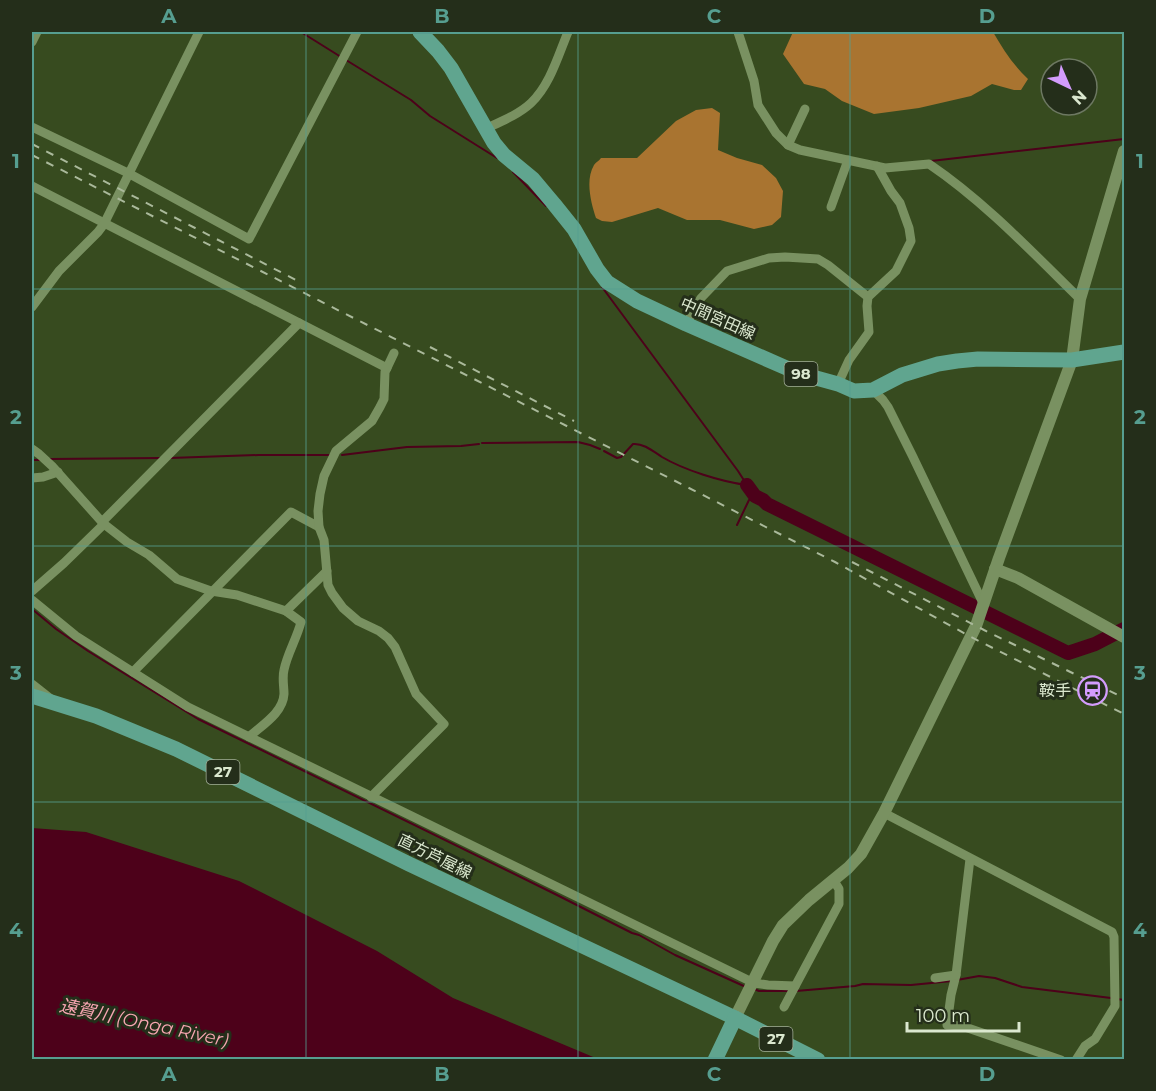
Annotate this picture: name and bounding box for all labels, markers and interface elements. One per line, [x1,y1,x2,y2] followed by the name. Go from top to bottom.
[160,4,177,28] text: A
[434,4,450,28] text: B
[707,4,722,28] text: C
[979,4,995,28] text: D
[1039,57,1099,117] north arrow
[1068,86,1090,109] text: N
[12,149,20,173] text: 1
[1136,149,1144,173] text: 1
[677,294,758,343] street label: 中間宮田線
[784,362,818,386] road number: 98
[10,405,22,429] text: 2
[1134,405,1146,429] text: 2
[9,661,22,685] text: 3
[1133,661,1146,685] text: 3
[1076,674,1108,706] station icon: 鞍手
[1039,681,1071,700] place label: 鞍手
[206,760,240,784] road number: 27
[395,830,475,883] street label: 直方芦屋線
[9,918,23,942] text: 4
[1133,918,1147,942] text: 4
[57,994,231,1052] water label: 遠賀川 (Onga River)
[907,995,1020,1033] scale bar
[916,1005,970,1027] text: 100 m
[760,1027,792,1051] road number: 27
[160,1062,177,1086] text: A
[434,1062,450,1086] text: B
[707,1062,722,1086] text: C
[979,1062,995,1086] text: D

